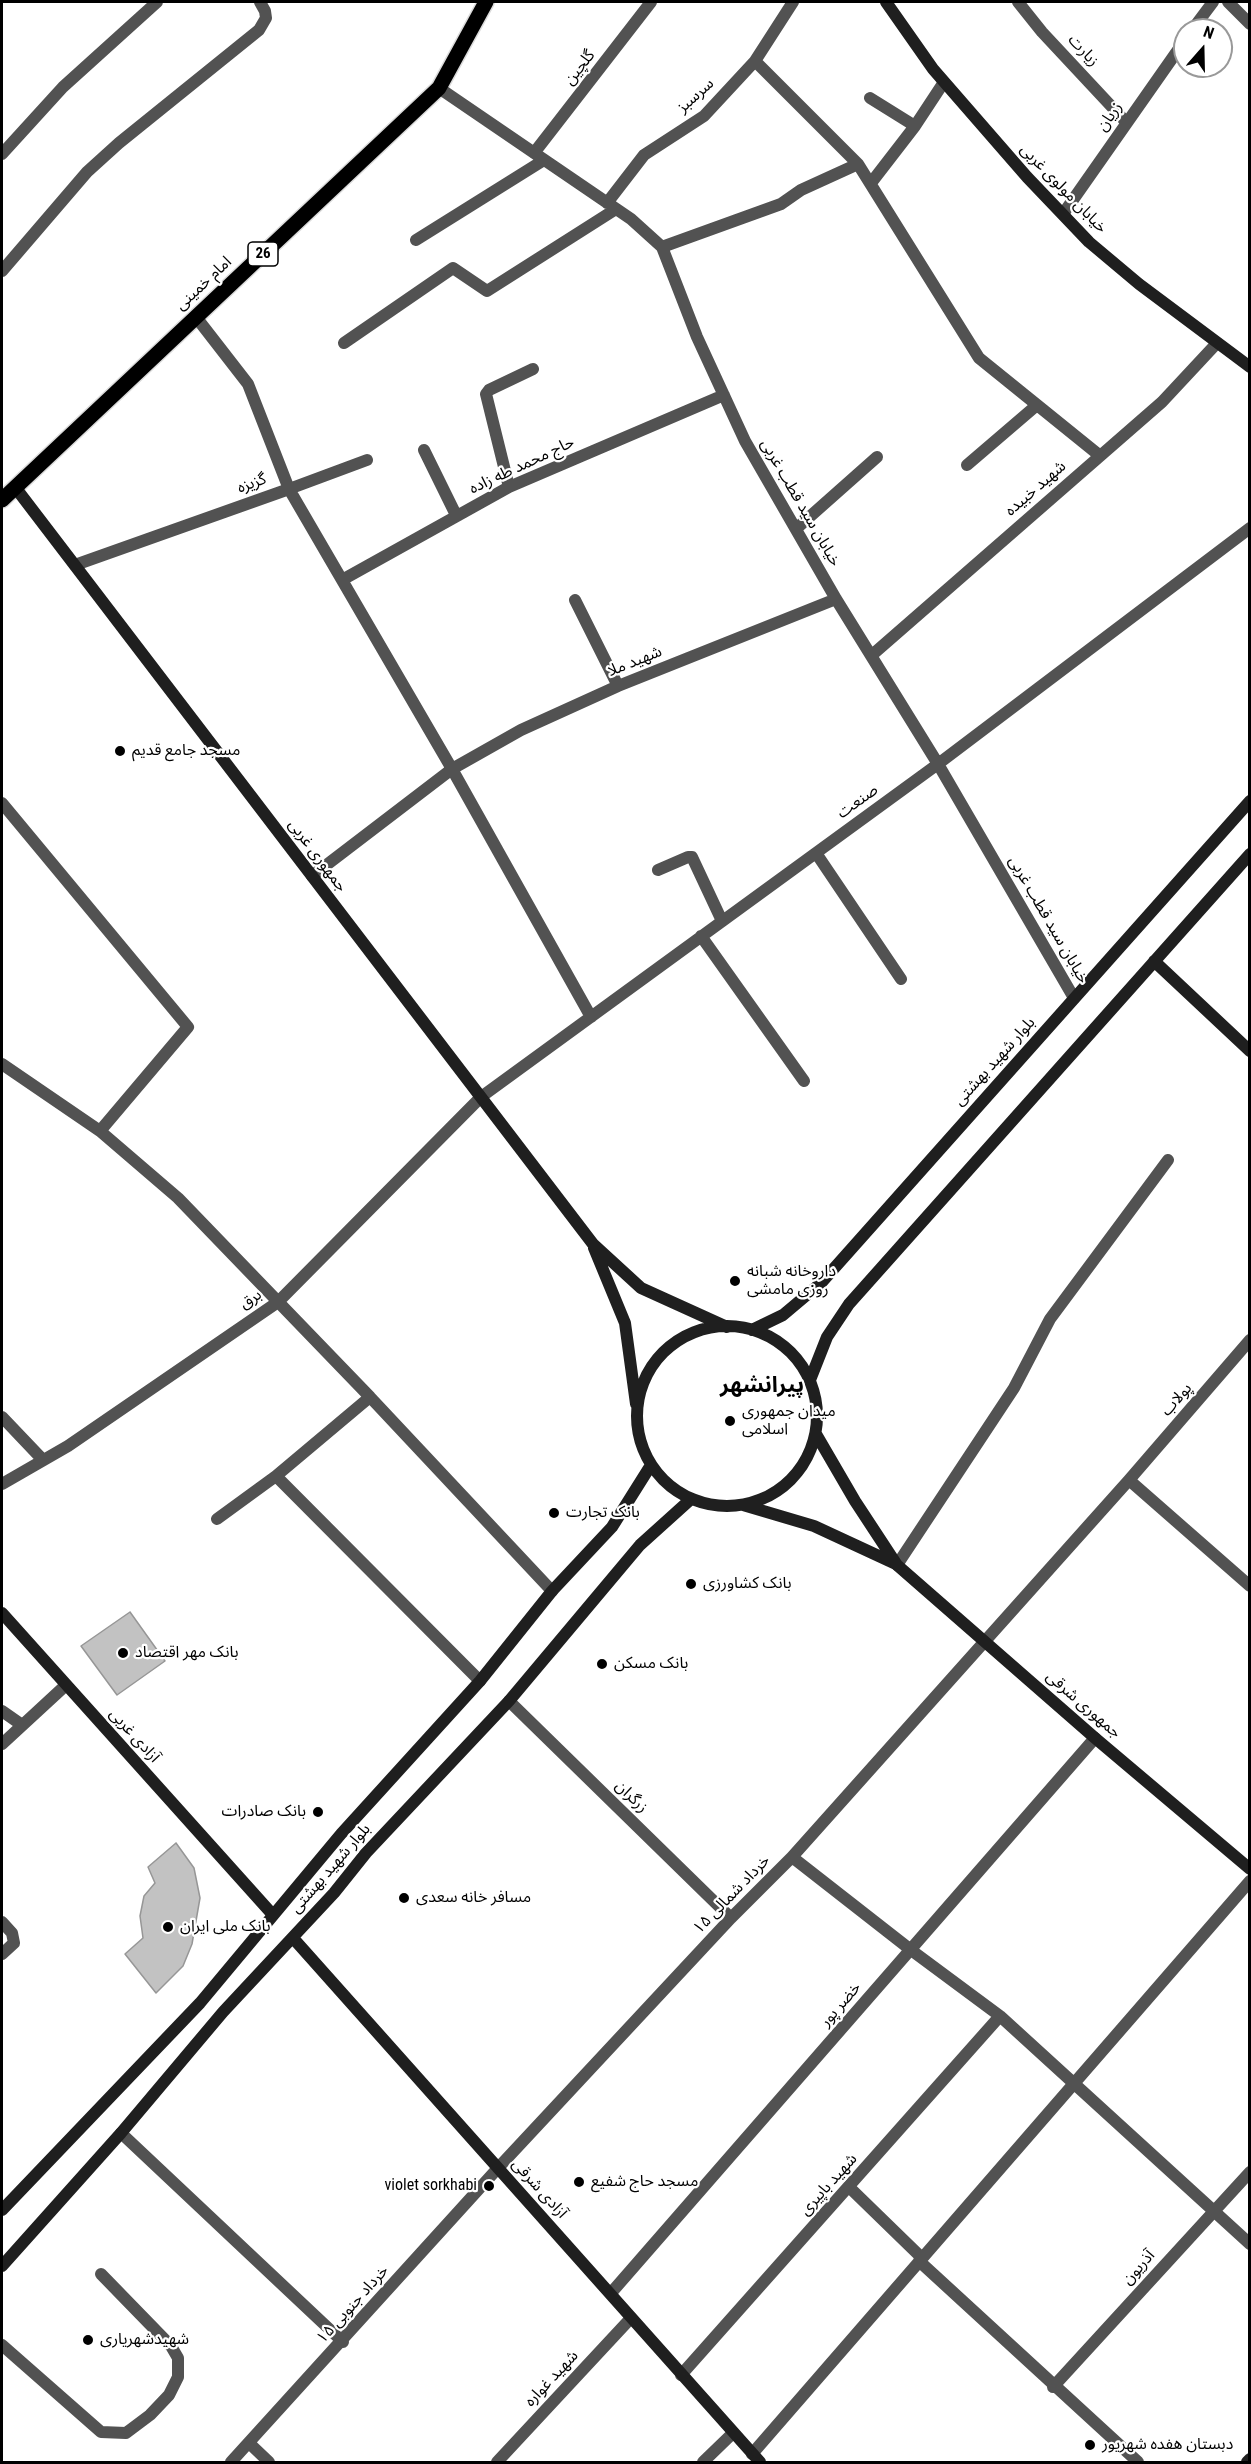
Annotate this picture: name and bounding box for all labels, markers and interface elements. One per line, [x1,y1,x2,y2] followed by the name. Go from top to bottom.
[1173,18,1233,78] north arrow
[1201,22,1216,43] text: N
[1064,31,1102,71] street label: زیارت
[560,47,600,89] street label: گلچین
[674,75,718,117] street label: سرسبز
[1093,99,1127,135] street label: زریان
[1015,140,1111,238] street label: خیابان مولوی غربی
[248,242,278,266] road number: 26
[172,253,236,315] street label: امام خمینی
[466,433,578,499] street label: حاج محمد طه زاده
[756,436,844,570] street label: خیابان سید قطب غربی
[1002,457,1070,521] street label: شهید خبیده
[235,470,269,498] street label: گزیزه
[605,642,665,682] street label: شهید ملا
[132,741,240,761] place label: مسجد جامع قدیم
[113,744,127,758] marker: مسجد جامع قدیم
[834,781,882,823] street label: صنعت
[283,816,351,896] street label: جمهوری غربی
[1004,853,1092,987] street label: خیابان سید قطب غربی
[950,1014,1040,1110] street label: بلوار شهید بهشتی
[747,1262,836,1300] place label: داروخانه شبانه روزی مامشی
[728,1274,742,1288] marker: داروخانه شبانه روزی مامشی
[236,1286,266,1314] street label: برق
[720,1373,804,1399] district label: پیرانشهر
[1157,1380,1197,1420] street label: پولاب
[742,1402,836,1440] place label: میدان جمهوری اسلامی
[723,1414,737,1428] marker: میدان جمهوری اسلامی
[566,1503,640,1523] place label: بانک تجارت
[547,1506,561,1520] marker: بانک تجارت
[703,1574,791,1594] place label: بانک کشاورزی
[684,1577,698,1591] marker: بانک کشاورزی
[135,1643,238,1663] place label: بانک مهر اقتصاد
[116,1646,130,1660] marker: بانک مهر اقتصاد
[614,1654,688,1674] place label: بانک مسکن
[595,1657,609,1671] marker: بانک مسکن
[1041,1667,1125,1743] street label: جمهوری شرقی
[105,1705,163,1767] street label: آزادی غربی
[611,1777,651,1817] street label: زرگران
[222,1802,306,1822] place label: بانک صادرات
[311,1805,325,1819] marker: بانک صادرات
[287,1820,375,1918] street label: بلوار شهید بهشتی
[690,1852,774,1938] street label: ۱۵ خرداد شمالی
[416,1888,531,1908] place label: مسافر خانه سعدی
[397,1891,411,1905] marker: مسافر خانه سعدی
[180,1917,270,1937] place label: بانک ملی ایران
[161,1920,175,1934] marker: بانک ملی ایران
[816,1979,866,2031] street label: خضر پور
[796,2150,862,2220] street label: شهید باپیری
[507,2155,571,2223] street label: آزادی شرقی
[591,2172,698,2192] place label: مسجد حاج شفیع
[572,2175,586,2189] marker: مسجد حاج شفیع
[385,2176,477,2196] place label: violet sorkhabi
[482,2179,496,2193] marker: violet sorkhabi
[1118,2247,1160,2289] street label: آذریون
[313,2262,393,2348] street label: ۱۵ خرداد جنوبی
[100,2330,189,2350] place label: شهیدشهریاری
[81,2333,95,2347] marker: شهیدشهریاری
[521,2347,583,2411] street label: شهید غواره
[1102,2435,1233,2455] place label: دبستان هفده شهریور
[1083,2438,1097,2452] marker: دبستان هفده شهریور

